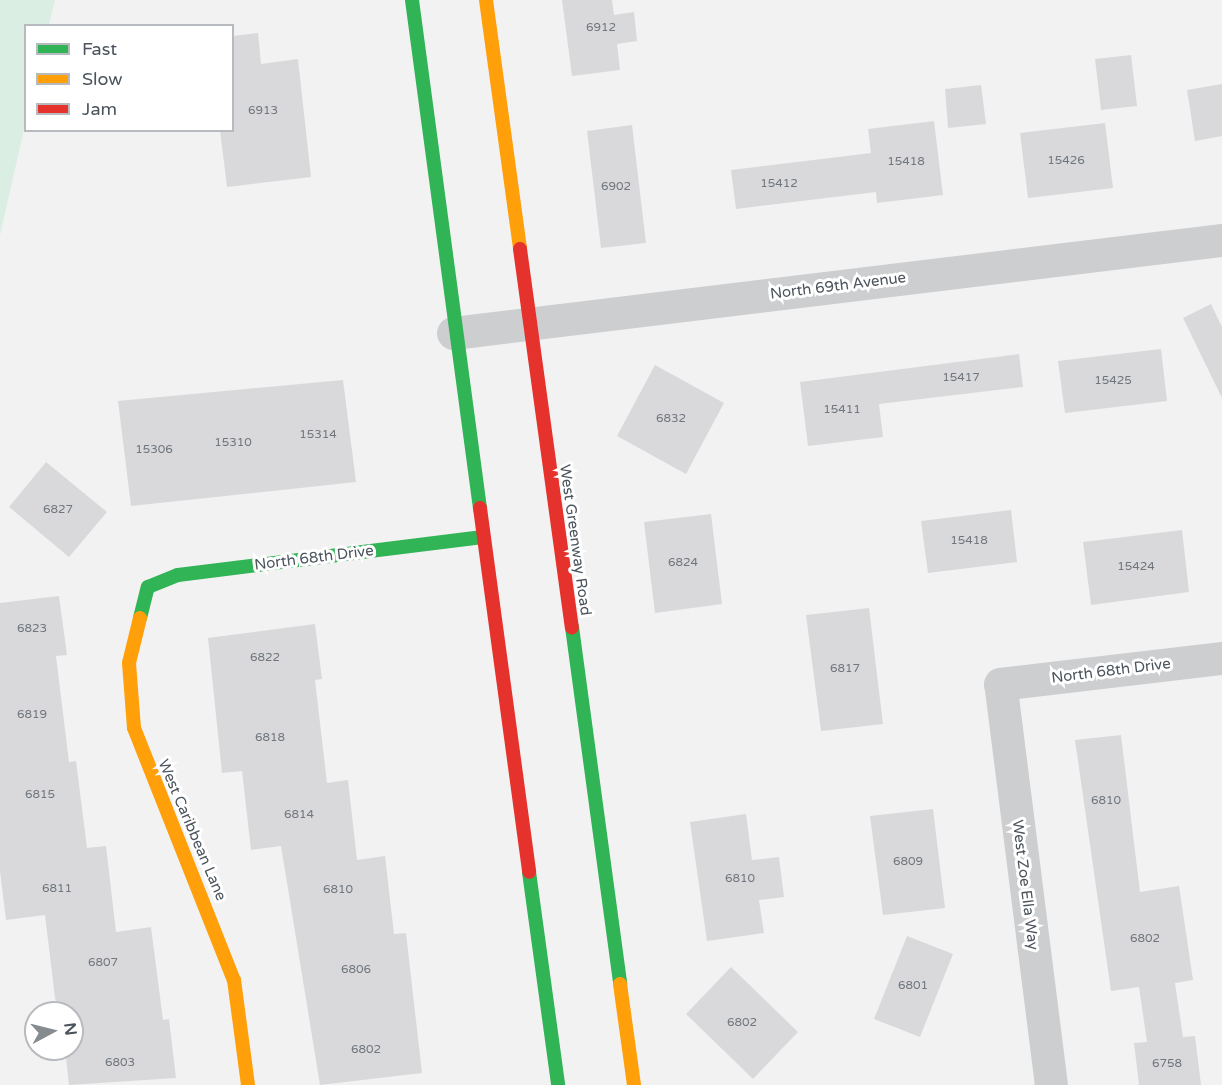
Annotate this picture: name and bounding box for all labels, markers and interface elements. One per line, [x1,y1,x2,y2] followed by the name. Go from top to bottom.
[586,21,616,35] house number: 6912
[24,24,234,132] legend
[82,38,117,60] text: Fast
[82,68,123,90] text: Slow
[82,98,117,120] text: Jam
[248,104,278,118] house number: 6913
[1047,154,1085,168] house number: 15426
[887,155,925,169] house number: 15418
[760,177,798,191] house number: 15412
[601,180,631,194] house number: 6902
[769,269,907,303] street label: North 69th Avenue
[942,371,980,385] house number: 15417
[1094,374,1132,388] house number: 15425
[823,403,861,417] house number: 15411
[656,412,686,426] house number: 6832
[299,428,337,442] house number: 15314
[214,436,252,450] house number: 15310
[135,443,173,457] house number: 15306
[555,463,595,617] street label: West Greenway Road
[43,503,73,517] house number: 6827
[950,534,988,548] house number: 15418
[253,542,375,574] street label: North 68th Drive
[668,556,698,570] house number: 6824
[1117,560,1155,574] house number: 15424
[17,622,47,636] house number: 6823
[250,651,280,665] house number: 6822
[1050,655,1172,687] street label: North 68th Drive
[830,662,860,676] house number: 6817
[17,708,47,722] house number: 6819
[255,731,285,745] house number: 6818
[154,757,230,903] street label: West Caribbean Lane
[25,788,55,802] house number: 6815
[1091,794,1121,808] house number: 6810
[284,808,314,822] house number: 6814
[1008,819,1042,951] street label: West Zoe Ella Way
[893,855,923,869] house number: 6809
[725,872,755,886] house number: 6810
[42,882,72,896] house number: 6811
[323,883,353,897] house number: 6810
[1130,932,1160,946] house number: 6802
[88,956,118,970] house number: 6807
[341,963,371,977] house number: 6806
[898,979,928,993] house number: 6801
[24,1001,84,1061] north arrow
[727,1016,757,1030] house number: 6802
[59,1021,81,1037] text: N
[351,1043,381,1057] house number: 6802
[105,1056,135,1070] house number: 6803
[1152,1057,1182,1071] house number: 6758

